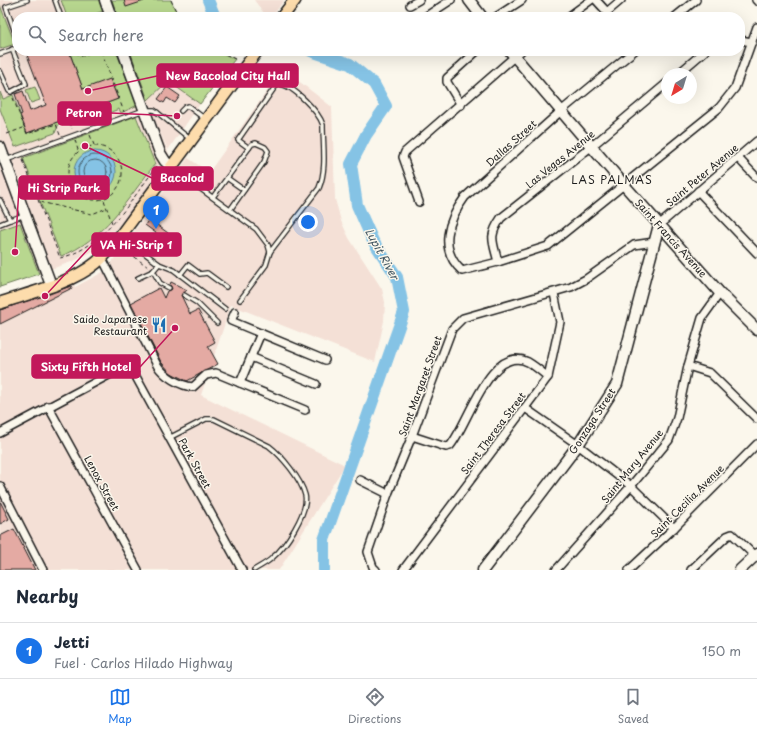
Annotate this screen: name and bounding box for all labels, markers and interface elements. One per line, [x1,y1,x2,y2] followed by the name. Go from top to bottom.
[12,12,745,56] search box
[26,23,48,45] icon: search
[58,23,144,46] text: Search here
[157,64,298,87] callout: New Bacolod City Hall
[166,67,290,84] text: New Bacolod City Hall
[661,68,697,104] north arrow
[58,102,111,125] callout: Petron
[66,104,102,121] text: Petron
[482,116,539,169] street label: Dallas Street
[522,126,598,191] street label: Las Vegas Avenue
[662,139,742,209] street label: Saint Peter Avenue
[152,167,213,190] callout: Bacolod
[160,169,204,186] text: Bacolod
[571,171,653,188] district label: LAS PALMAS
[19,176,109,199] callout: Hi Strip Park
[27,179,101,196] text: Hi Strip Park
[632,195,711,281] street label: Saint Francis Avenue
[143,196,169,229] pin: 1
[298,212,318,232] your location
[361,225,405,284] water label: Lupit River
[92,233,181,256] callout: VA Hi-Strip 1
[100,236,172,253] text: VA Hi-Strip 1
[73,311,147,338] place label: Saido Japanese Restaurant
[150,316,168,334] restaurant icon: Saido Japanese Restaurant
[394,333,445,438] street label: Saint Margaret Street
[32,355,140,378] callout: Sixty Fifth Hotel
[41,358,131,375] text: Sixty Fifth Hotel
[565,385,619,457] street label: Gonzaga Street
[457,388,529,477] street label: Saint Theresa Street
[597,425,666,506] street label: Saint Mary Avenue
[176,435,215,491] street label: Park Street
[81,453,124,513] street label: Lenox Street
[647,460,727,541] street label: Saint Cecilia Avenue
[16,583,78,609] text: Nearby
[54,630,89,653] text: Jetti
[26,641,32,660] text: 1
[702,641,741,660] text: 150 m
[54,653,233,672] text: Fuel · Carlos Hilado Highway
[108,686,132,727] tab: Map
[348,686,401,727] tab: Directions
[618,686,649,727] tab: Saved

